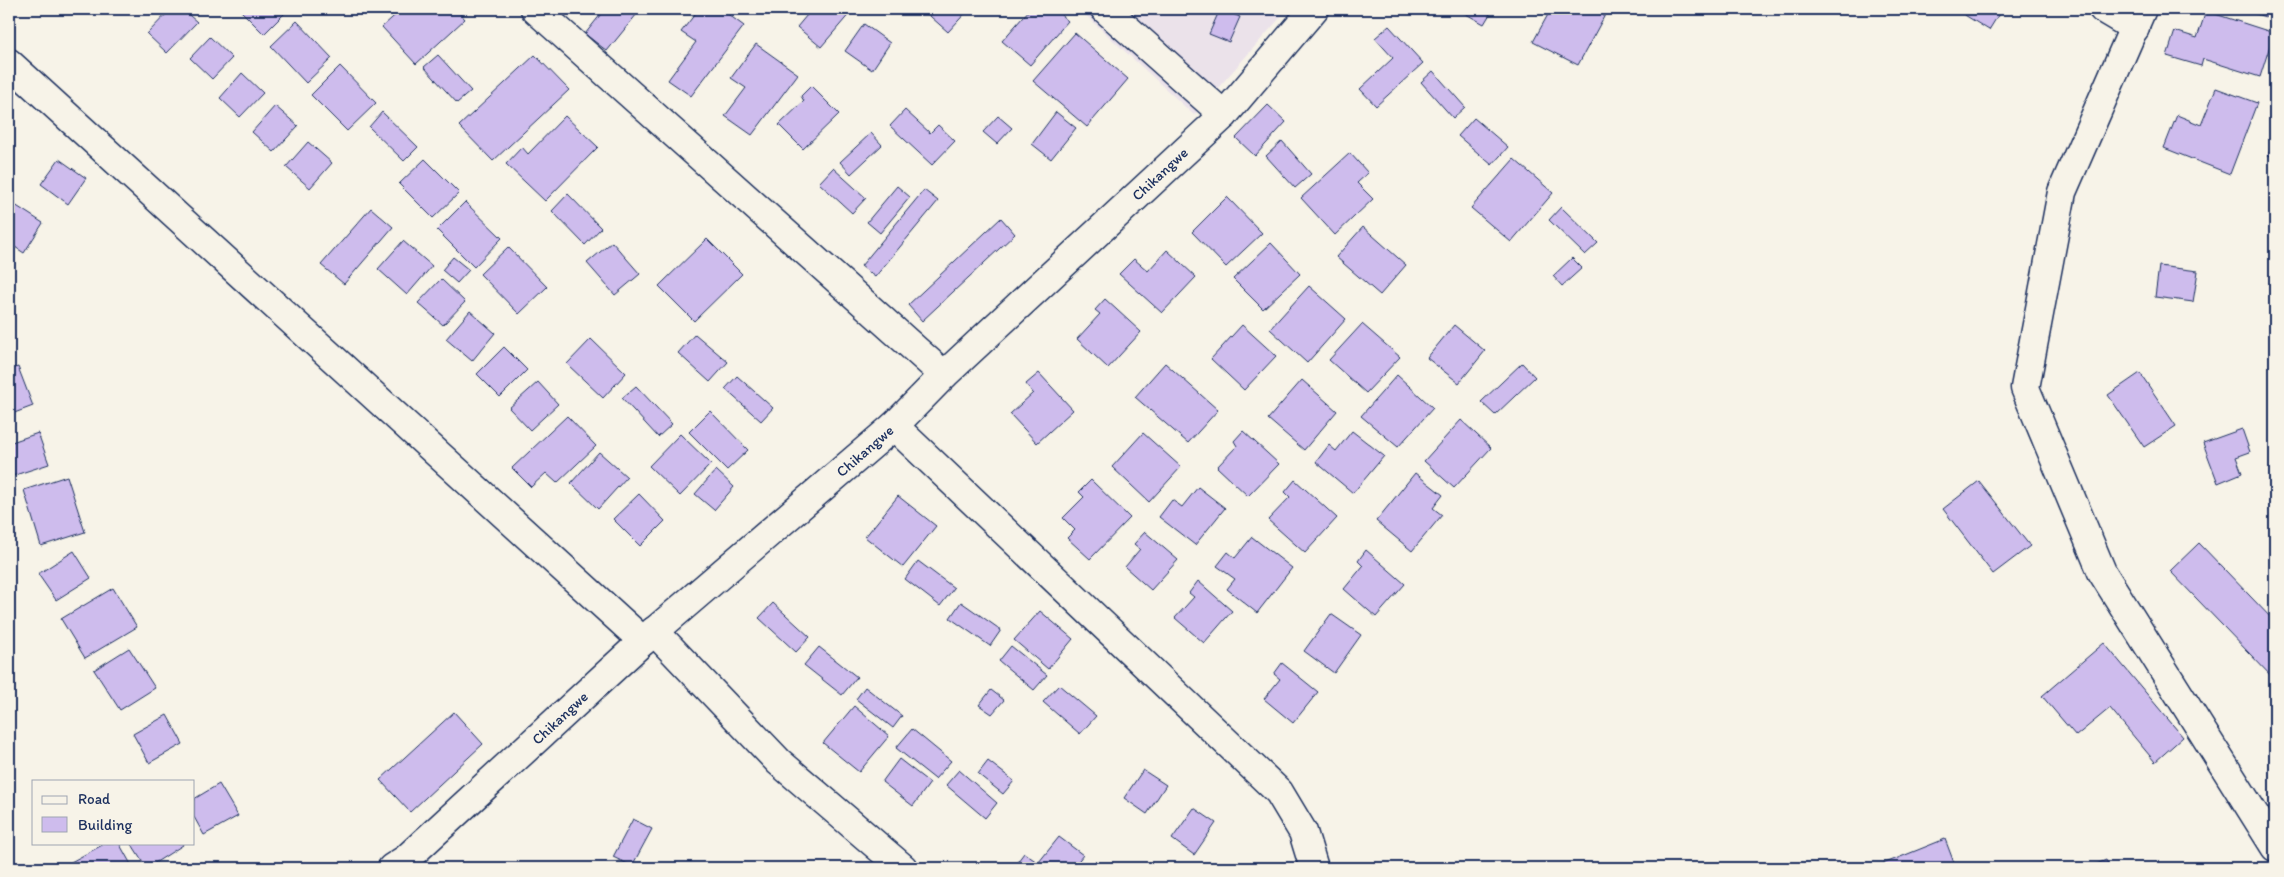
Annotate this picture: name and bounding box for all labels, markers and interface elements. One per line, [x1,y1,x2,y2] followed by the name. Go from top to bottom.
[1128,143,1192,205] street label: Chikangwe
[833,421,897,481] street label: Chikangwe
[528,687,592,749] street label: Chikangwe
[32,780,195,844] legend
[78,790,111,808] text: Road
[78,816,132,834] text: Building

